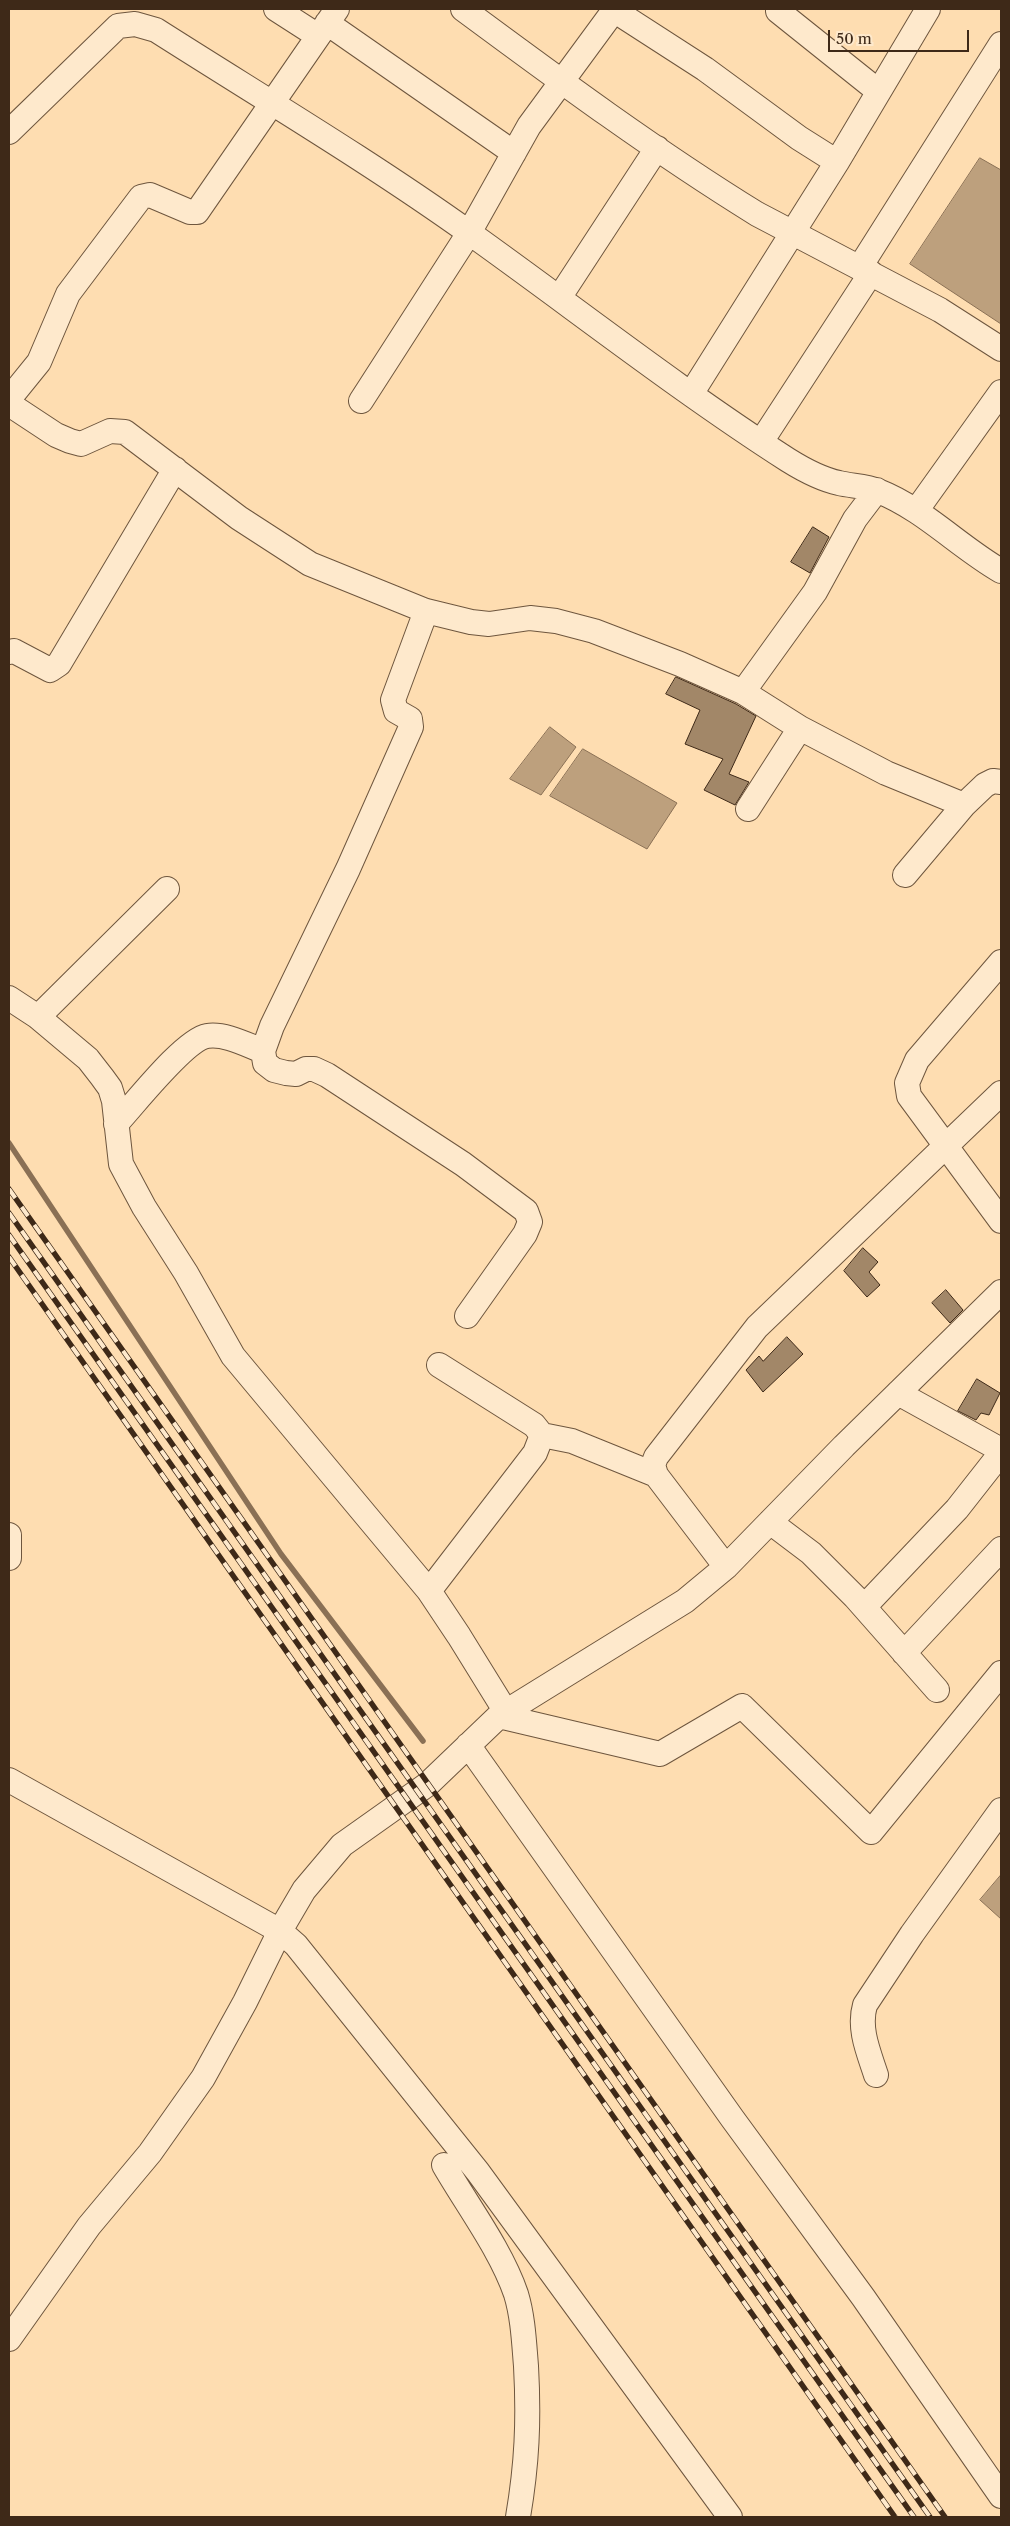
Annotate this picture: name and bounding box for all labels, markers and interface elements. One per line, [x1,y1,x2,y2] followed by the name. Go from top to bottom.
[830,20,971,52] scale bar
[836,29,872,48] text: 50 m

